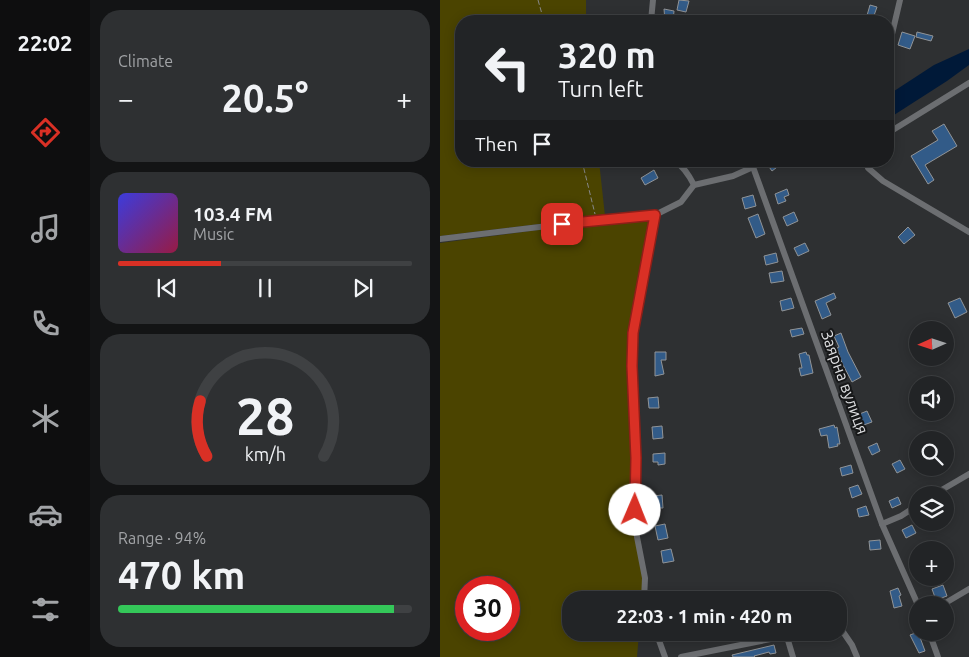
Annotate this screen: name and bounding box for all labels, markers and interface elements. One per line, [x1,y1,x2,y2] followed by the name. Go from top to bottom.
[17,30,73,55] text: 22:02
[475,35,540,100] icon: left
[558,35,656,75] text: 320 m
[118,52,173,70] text: Climate
[558,76,643,101] text: Turn left
[221,77,309,119] text: 20.5°
[118,83,134,114] text: −
[396,83,412,114] text: +
[28,115,63,150] icon: directions
[528,130,556,158] icon: arrive
[475,133,518,155] text: Then
[193,203,273,225] text: 103.4 FM
[541,203,583,245] pin
[548,210,576,238] icon: arrive
[28,211,63,246] icon: music
[193,225,234,243] text: Music
[153,274,181,302] icon: previous
[251,274,279,302] icon: pause
[349,274,377,302] icon: next
[28,306,63,341] icon: phone
[909,321,954,366] north arrow
[909,321,954,641] map controls
[818,328,872,436] street label: Заярна вулиця
[909,376,954,421] button: sound
[236,387,294,445] text: 28
[28,401,63,436] icon: climate
[909,431,954,476] button: search
[244,444,286,464] text: km/h
[608,483,660,535] position arrow
[909,486,954,531] button: layers
[28,497,63,532] icon: car
[118,529,206,547] text: Range · 94%
[909,541,954,586] button: +
[118,554,245,596] text: 470 km
[455,576,520,641] speed limit sign: 30
[28,592,63,627] icon: filters
[909,596,954,641] button: −
[617,605,792,627] text: 22:03 · 1 min · 420 m

